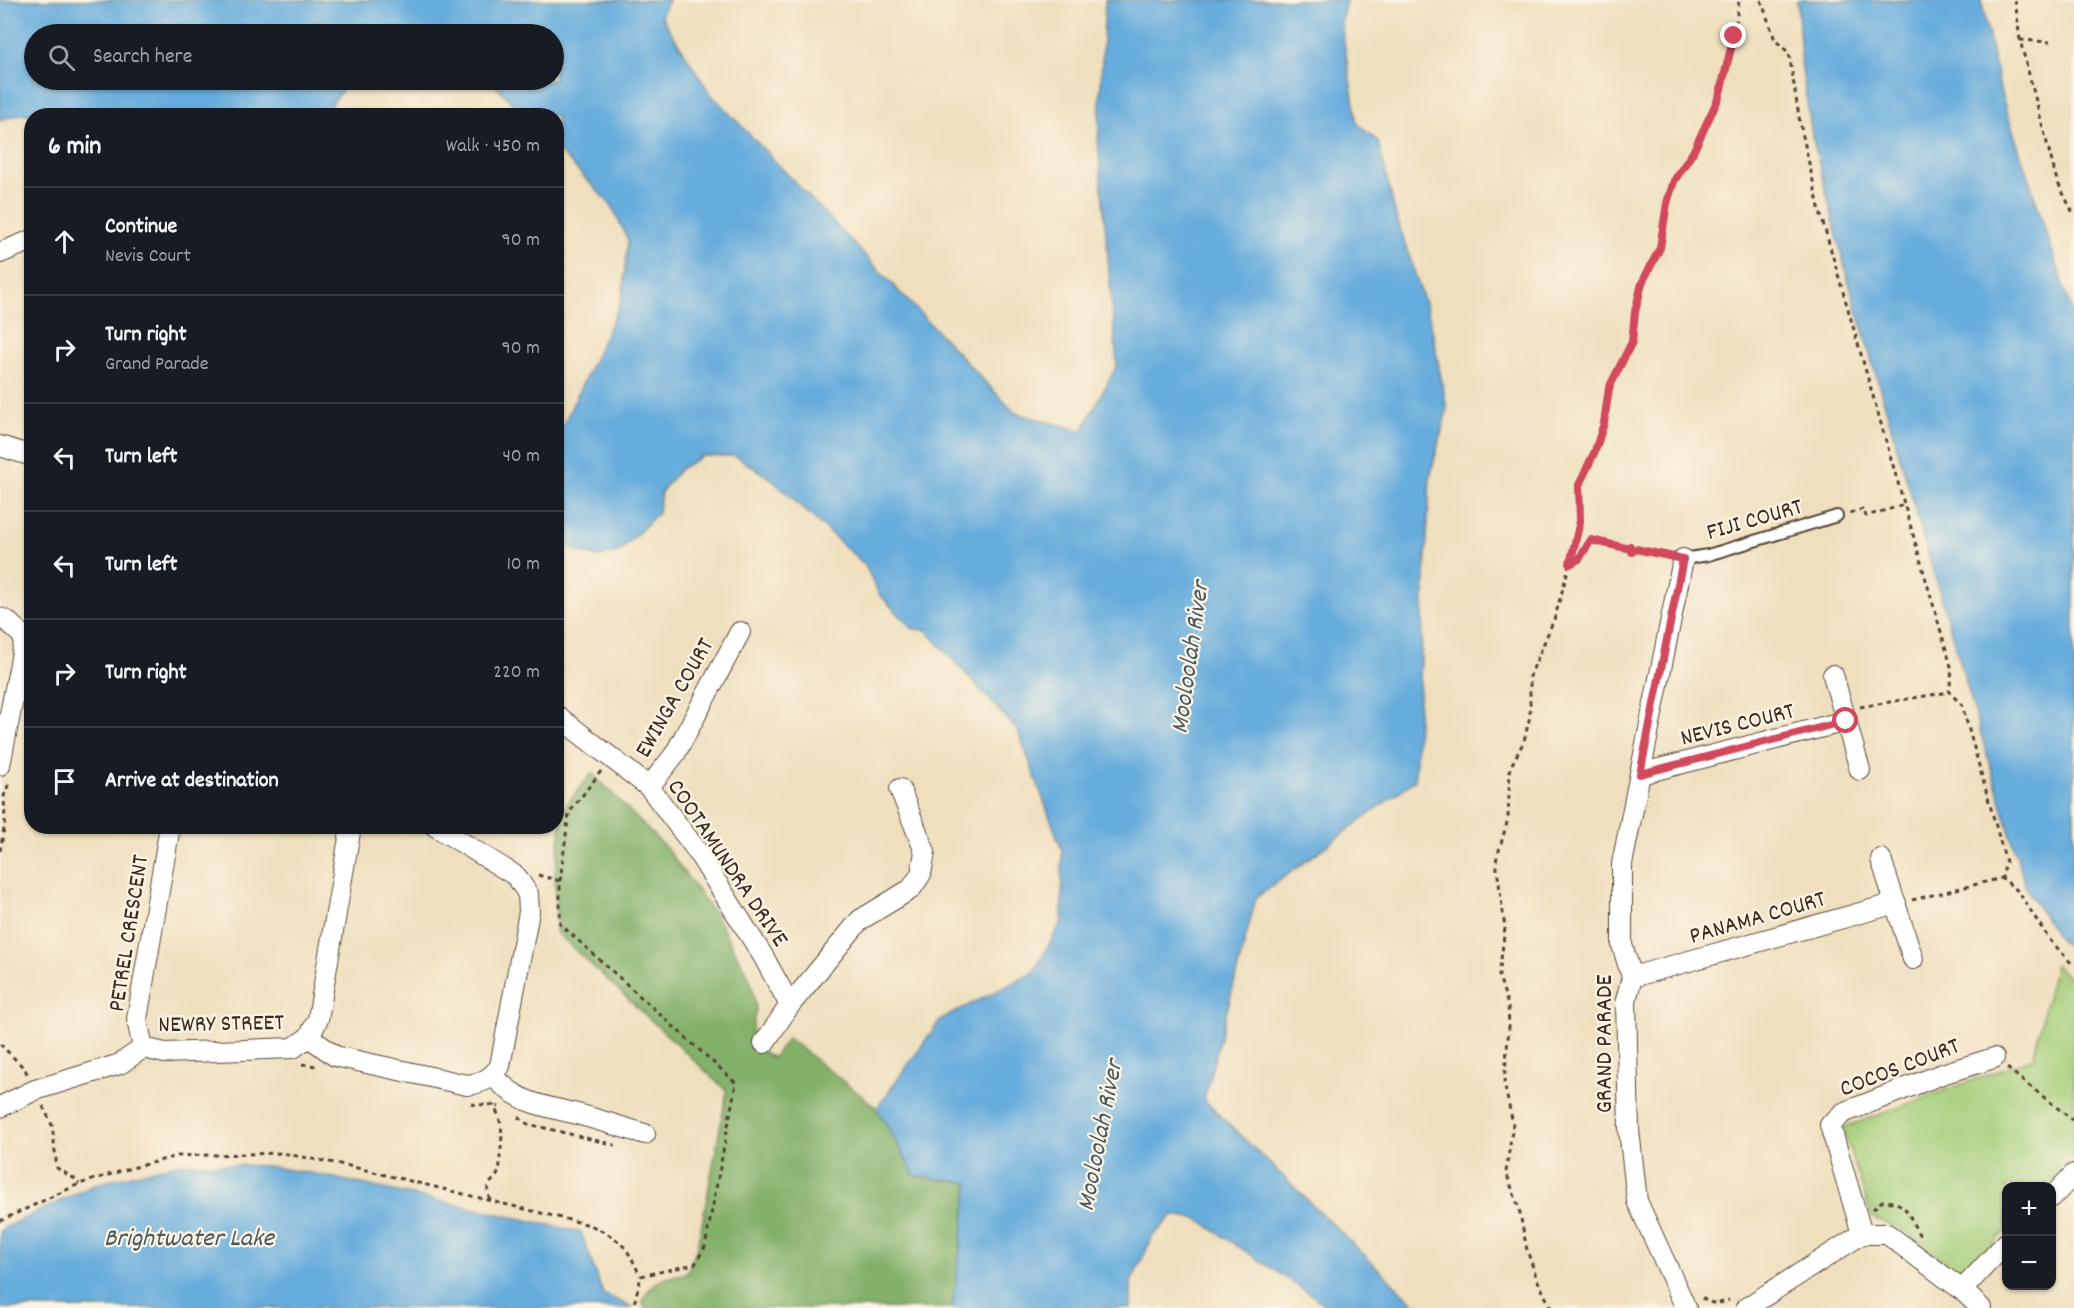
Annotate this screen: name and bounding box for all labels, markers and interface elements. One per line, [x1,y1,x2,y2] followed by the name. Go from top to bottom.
[1720,22,1746,48] route end
[24,24,564,90] search box
[45,41,78,74] icon: search
[93,42,192,73] text: Search here
[48,129,101,166] text: 6 min
[446,133,540,161] text: Walk · 450 m
[105,212,177,243] text: Continue
[48,225,81,258] icon: ahead
[502,227,540,255] text: 90 m
[105,243,191,271] text: Nevis Court
[105,320,187,351] text: Turn right
[48,333,81,366] icon: right
[502,335,540,363] text: 90 m
[105,351,209,379] text: Grand Parade
[48,441,81,474] icon: left
[105,442,177,473] text: Turn left
[502,443,540,471] text: 40 m
[1703,491,1807,551] street label: FIJI COURT
[48,549,81,582] icon: left
[105,550,177,581] text: Turn left
[506,551,540,579] text: 10 m
[1162,576,1221,736] water label: Mooloolah River
[628,632,724,765] street label: EWINGA COURT
[48,657,81,690] icon: right
[105,658,187,689] text: Turn right
[493,659,540,687] text: 220 m
[1677,695,1799,756] street label: NEVIS COURT
[1832,707,1858,733] route start
[48,765,81,798] icon: arrive
[105,766,279,797] text: Arrive at destination
[658,773,796,955] street label: COOTAMUNDRA DRIVE
[101,852,159,1014] street label: PETREL CRESCENT
[1686,883,1830,955] street label: PANAMA COURT
[1589,975,1623,1113] street label: GRAND PARADE
[158,1007,285,1043] street label: NEWRY STREET
[1835,1030,1965,1107] street label: COCOS COURT
[1069,1054,1135,1214] water label: Mooloolah River
[2002,1182,2056,1290] map controls
[2002,1182,2056,1236] button: +
[104,1221,276,1258] water label: Brightwater Lake
[2002,1236,2056,1290] button: −

